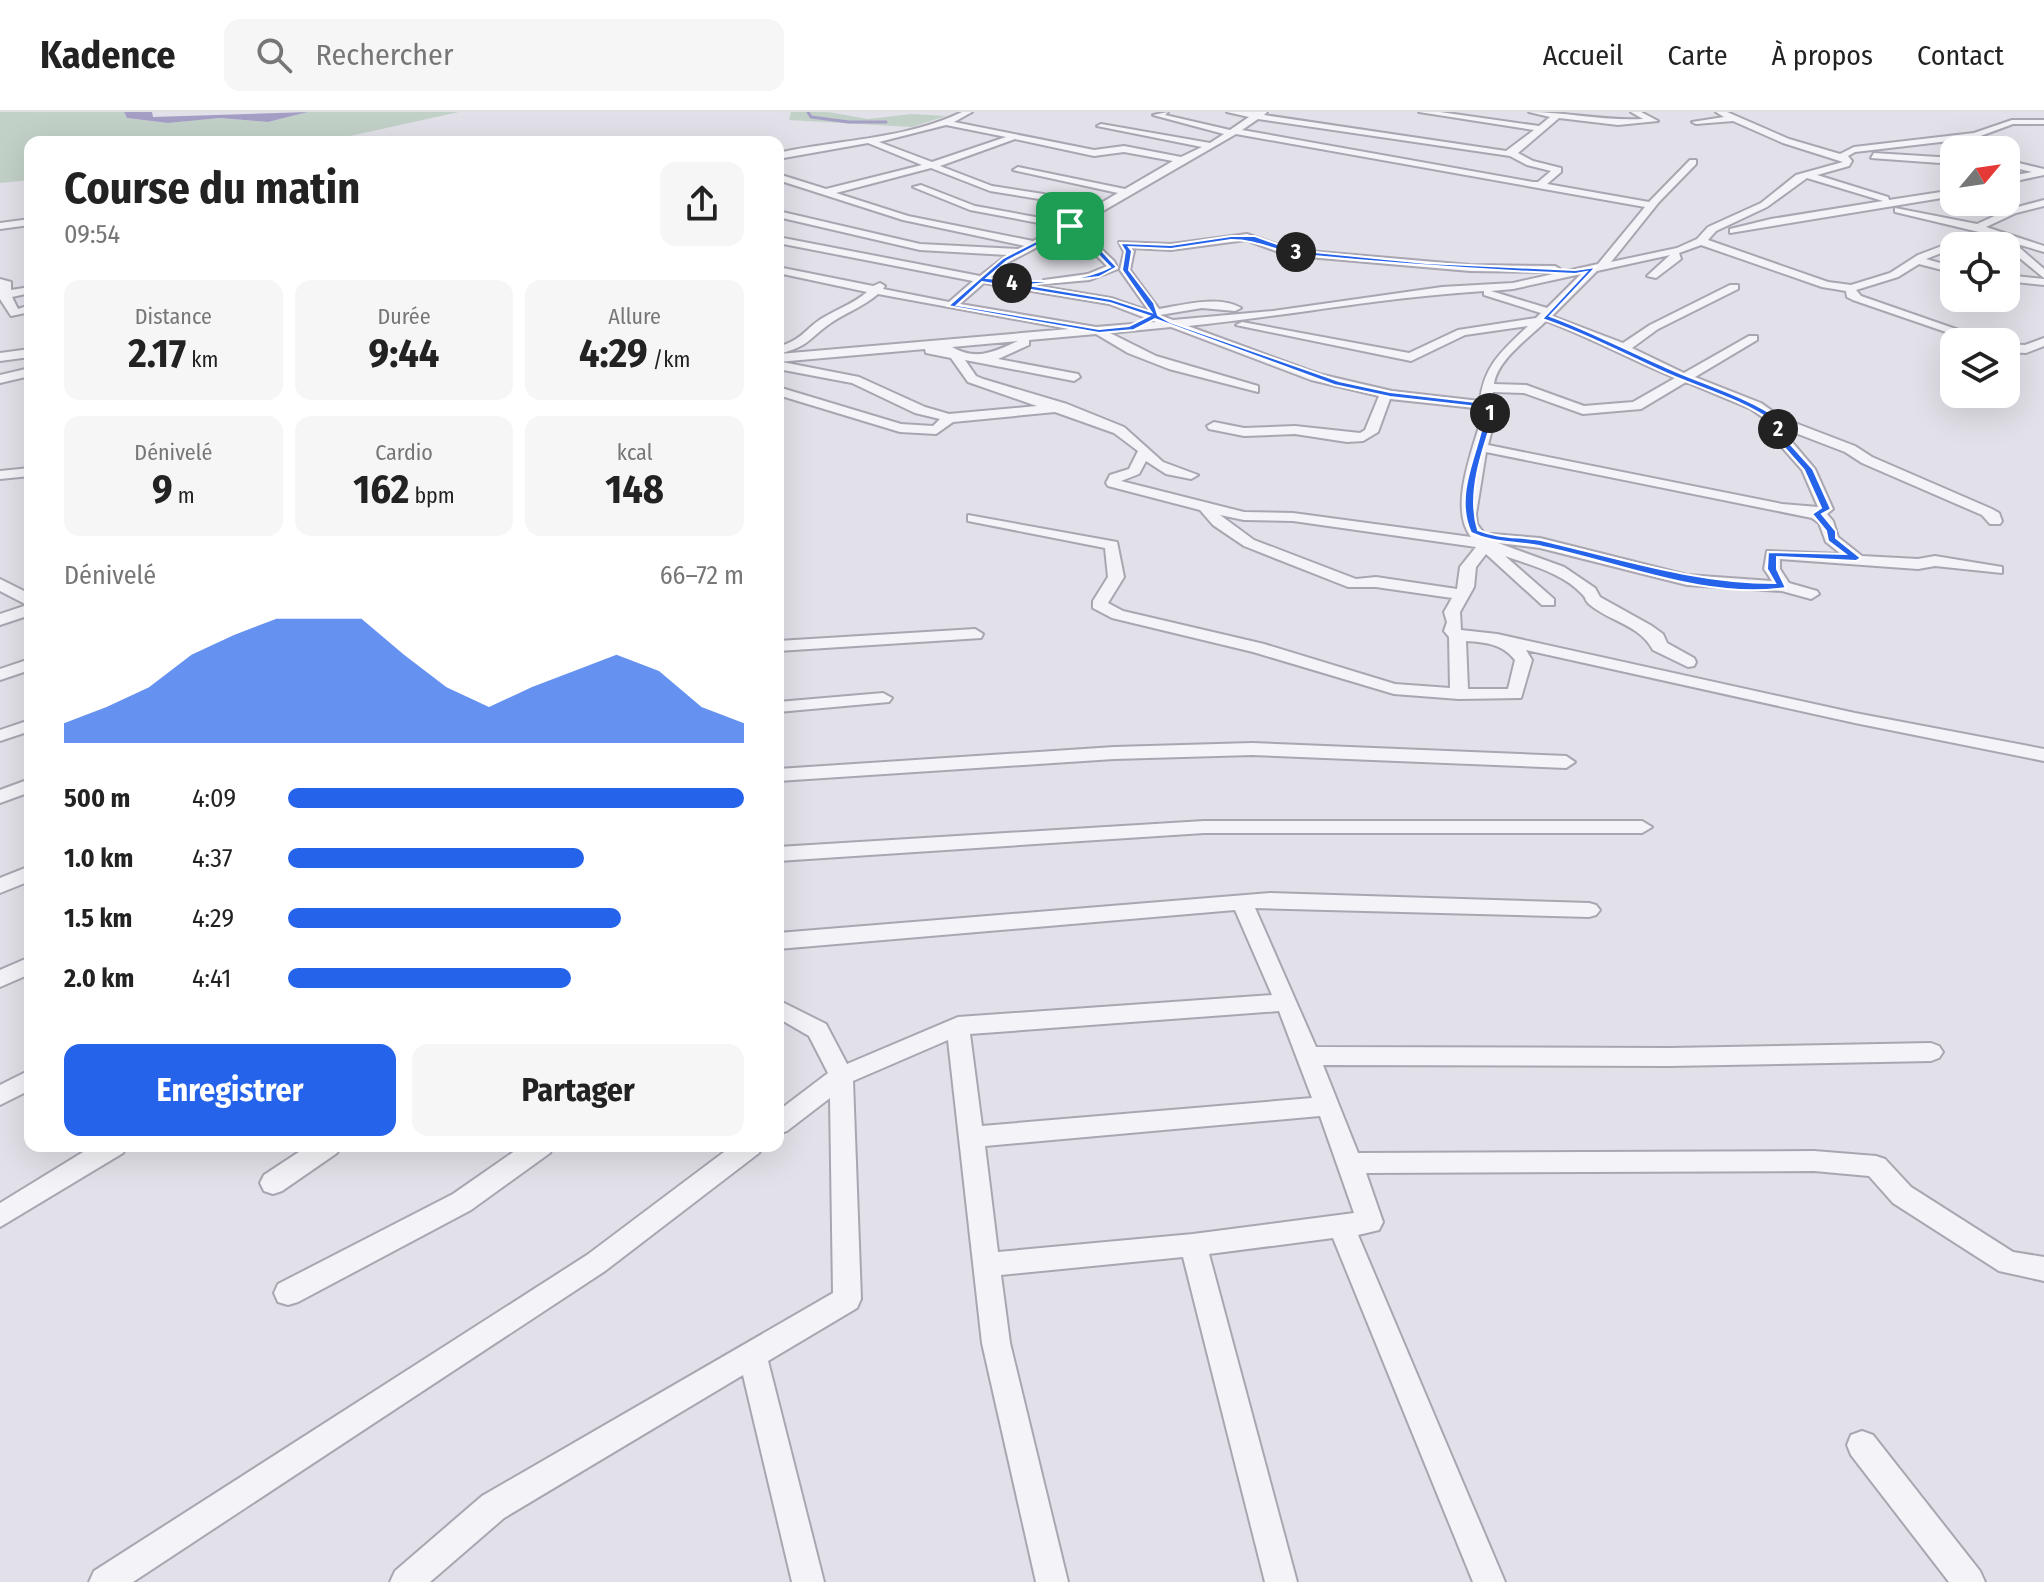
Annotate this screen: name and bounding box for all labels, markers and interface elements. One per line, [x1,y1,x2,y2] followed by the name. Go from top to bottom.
[224,19,784,91] search box
[40,32,176,78] text: Kadence
[252,33,296,77] icon: search
[316,37,453,73] text: Rechercher
[1543,39,1624,72] text: Accueil
[1668,39,1728,72] text: Carte
[1772,39,1873,72] text: À propos
[1917,39,2004,72] text: Contact
[1940,136,2020,216] north arrow
[1940,136,2020,408] map controls
[64,162,360,215] text: Course du matin
[660,162,744,246] button: share
[1036,192,1104,260] pin
[1048,204,1092,248] icon: arrive
[64,219,120,250] text: 09:54
[1276,232,1316,272] pin: 3
[1940,232,2020,312] button: locate
[1291,238,1301,265] text: 3
[992,263,1032,303] pin: 4
[1006,269,1018,296] text: 4
[135,303,212,330] text: Distance
[377,303,431,330] text: Durée
[608,303,661,330] text: Allure
[1940,328,2020,408] button: layers
[128,330,186,378] text: 2.17
[369,330,439,378] text: 9:44
[579,330,648,378] text: 4:29
[186,346,218,373] text: km
[648,346,690,373] text: /km
[1470,393,1510,433] pin: 1
[1485,399,1495,426] text: 1
[1758,409,1798,449] pin: 2
[1773,415,1783,442] text: 2
[134,439,212,466] text: Dénivelé
[375,439,433,466] text: Cardio
[617,439,652,466] text: kcal
[152,466,173,514] text: 9
[353,466,409,514] text: 162
[605,466,664,514] text: 148
[173,482,195,509] text: m
[409,482,455,509] text: bpm
[64,560,156,591] text: Dénivelé
[660,560,744,591] text: 66–72 m
[64,783,130,814] text: 500 m
[192,783,236,814] text: 4:09
[64,843,133,874] text: 1.0 km
[192,843,232,874] text: 4:37
[64,903,132,934] text: 1.5 km
[192,903,234,934] text: 4:29
[64,963,134,994] text: 2.0 km
[192,963,231,994] text: 4:41
[64,1044,396,1136] button: Enregistrer
[412,1044,744,1136] button: Partager

